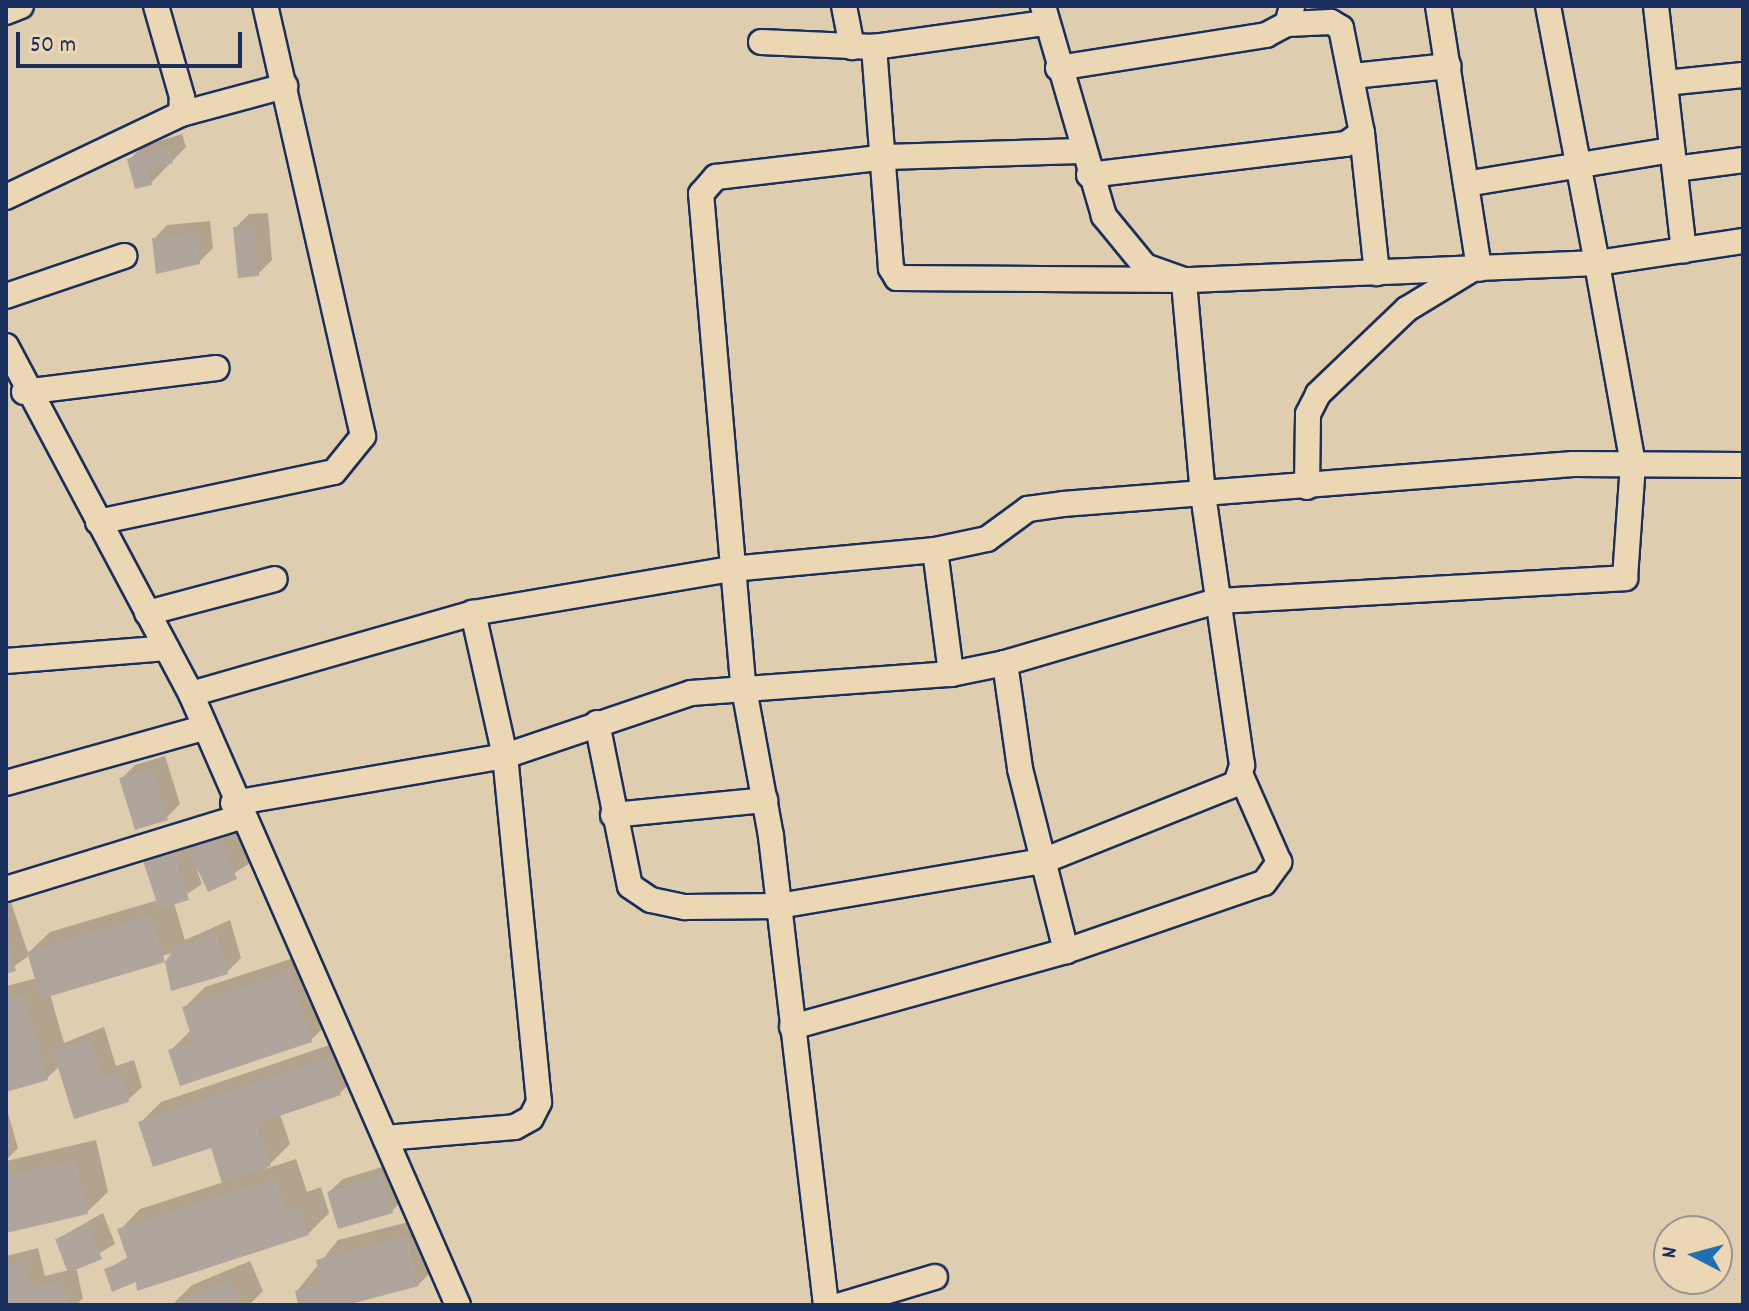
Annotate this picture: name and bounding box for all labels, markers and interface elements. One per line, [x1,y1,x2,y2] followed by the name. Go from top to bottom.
[20,16,246,66] scale bar
[30,29,76,63] text: 50 m
[1653,1215,1733,1295] north arrow
[1655,1246,1687,1260] text: N

